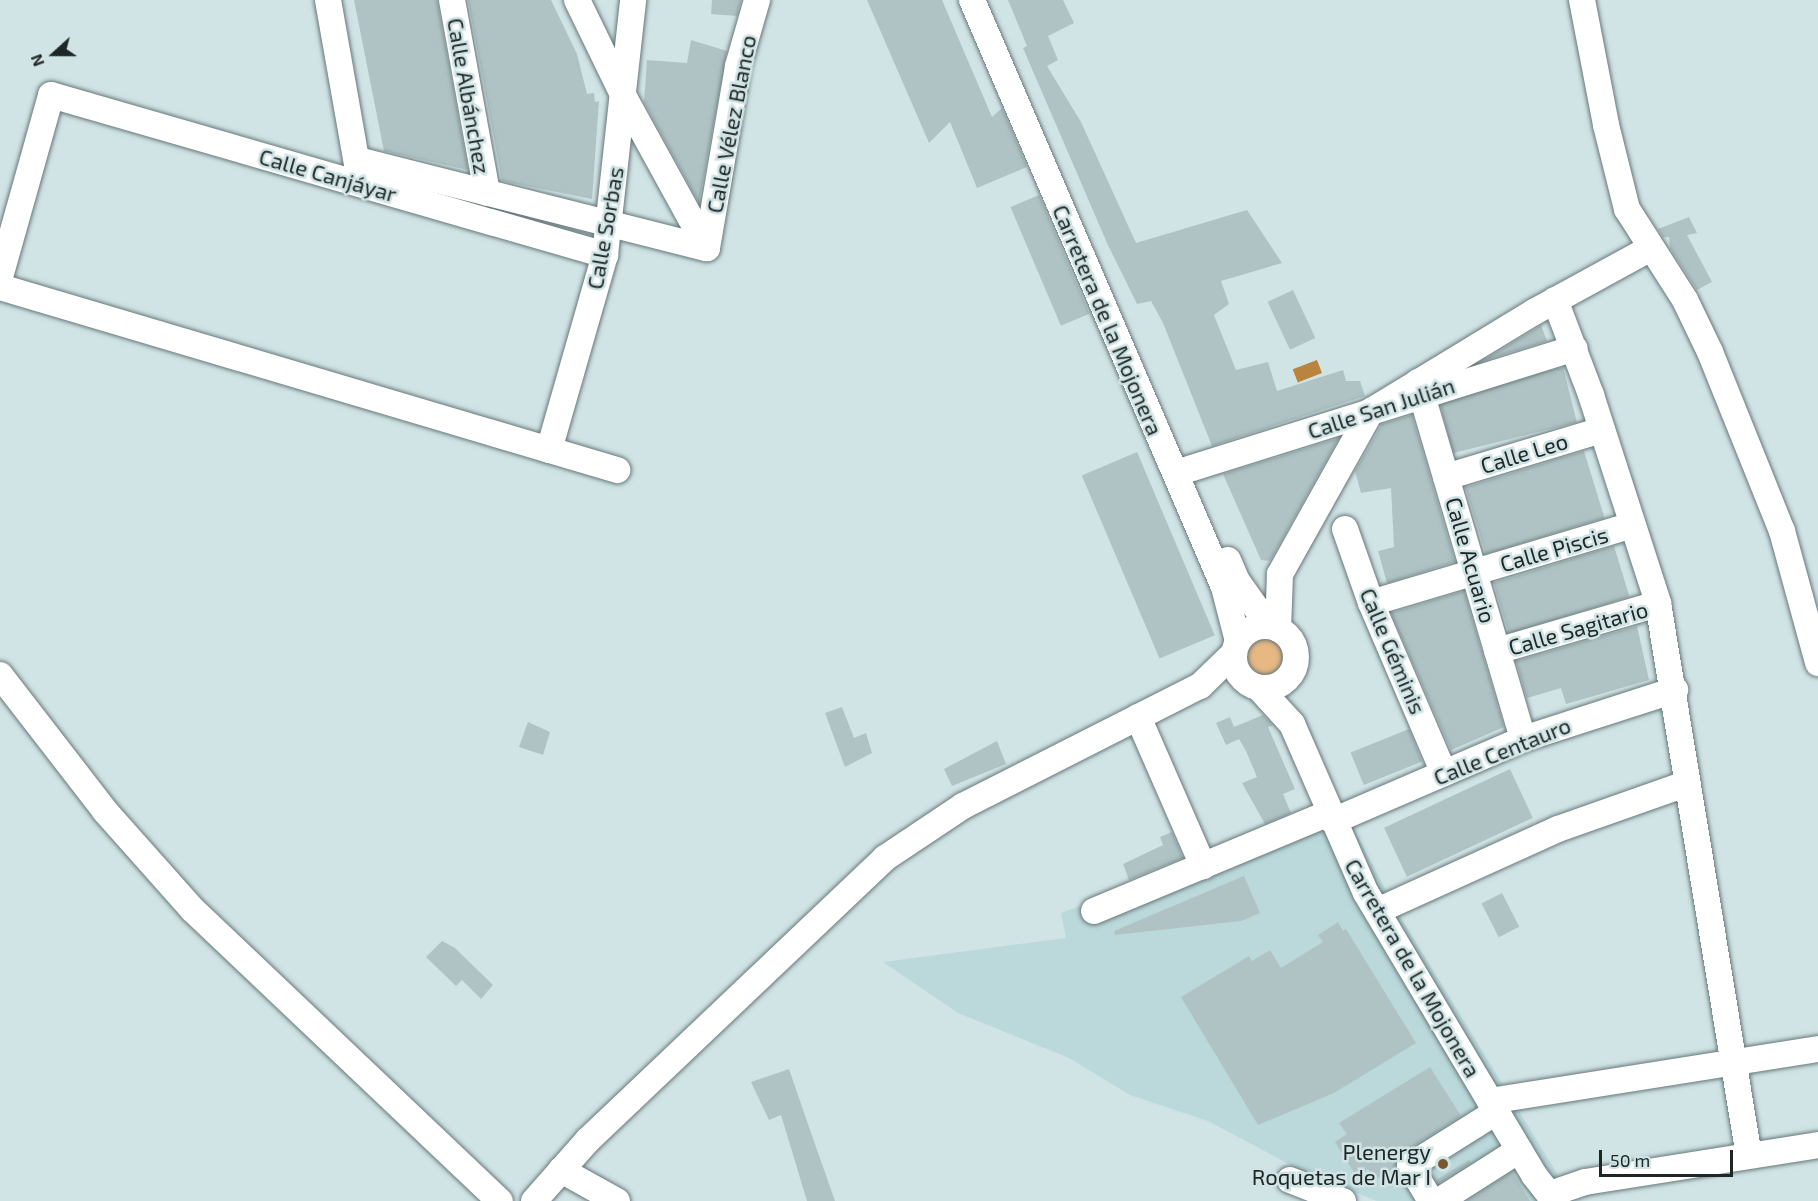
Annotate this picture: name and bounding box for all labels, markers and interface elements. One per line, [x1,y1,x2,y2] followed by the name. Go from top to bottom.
[442,16,496,176] street label: Calle Albánchez
[24,24,84,84] north arrow
[701,32,761,216] street label: Calle Vélez Blanco
[26,52,48,69] text: N
[256,143,400,207] street label: Calle Canjáyar
[581,165,629,291] street label: Calle Sorbas
[1047,201,1169,439] street label: Carretera de la Mojonera
[1304,372,1458,444] street label: Calle San Julián
[1477,427,1571,479] street label: Calle Leo
[1440,494,1502,626] street label: Calle Acuario
[1497,521,1611,577] street label: Calle Piscis
[1355,584,1431,718] street label: Calle Géminis
[1505,595,1651,661] street label: Calle Sagitario
[1430,711,1574,791] street label: Calle Centauro
[1340,854,1486,1082] street label: Carretera de la Mojonera
[1251,1138,1431,1190] place label: Plenergy Roquetas de Mar I
[1602,1138,1736,1176] scale bar
[1610,1149,1650,1171] text: 50 m
[1436,1157,1450,1171] marker: Plenergy Roquetas de Mar I

